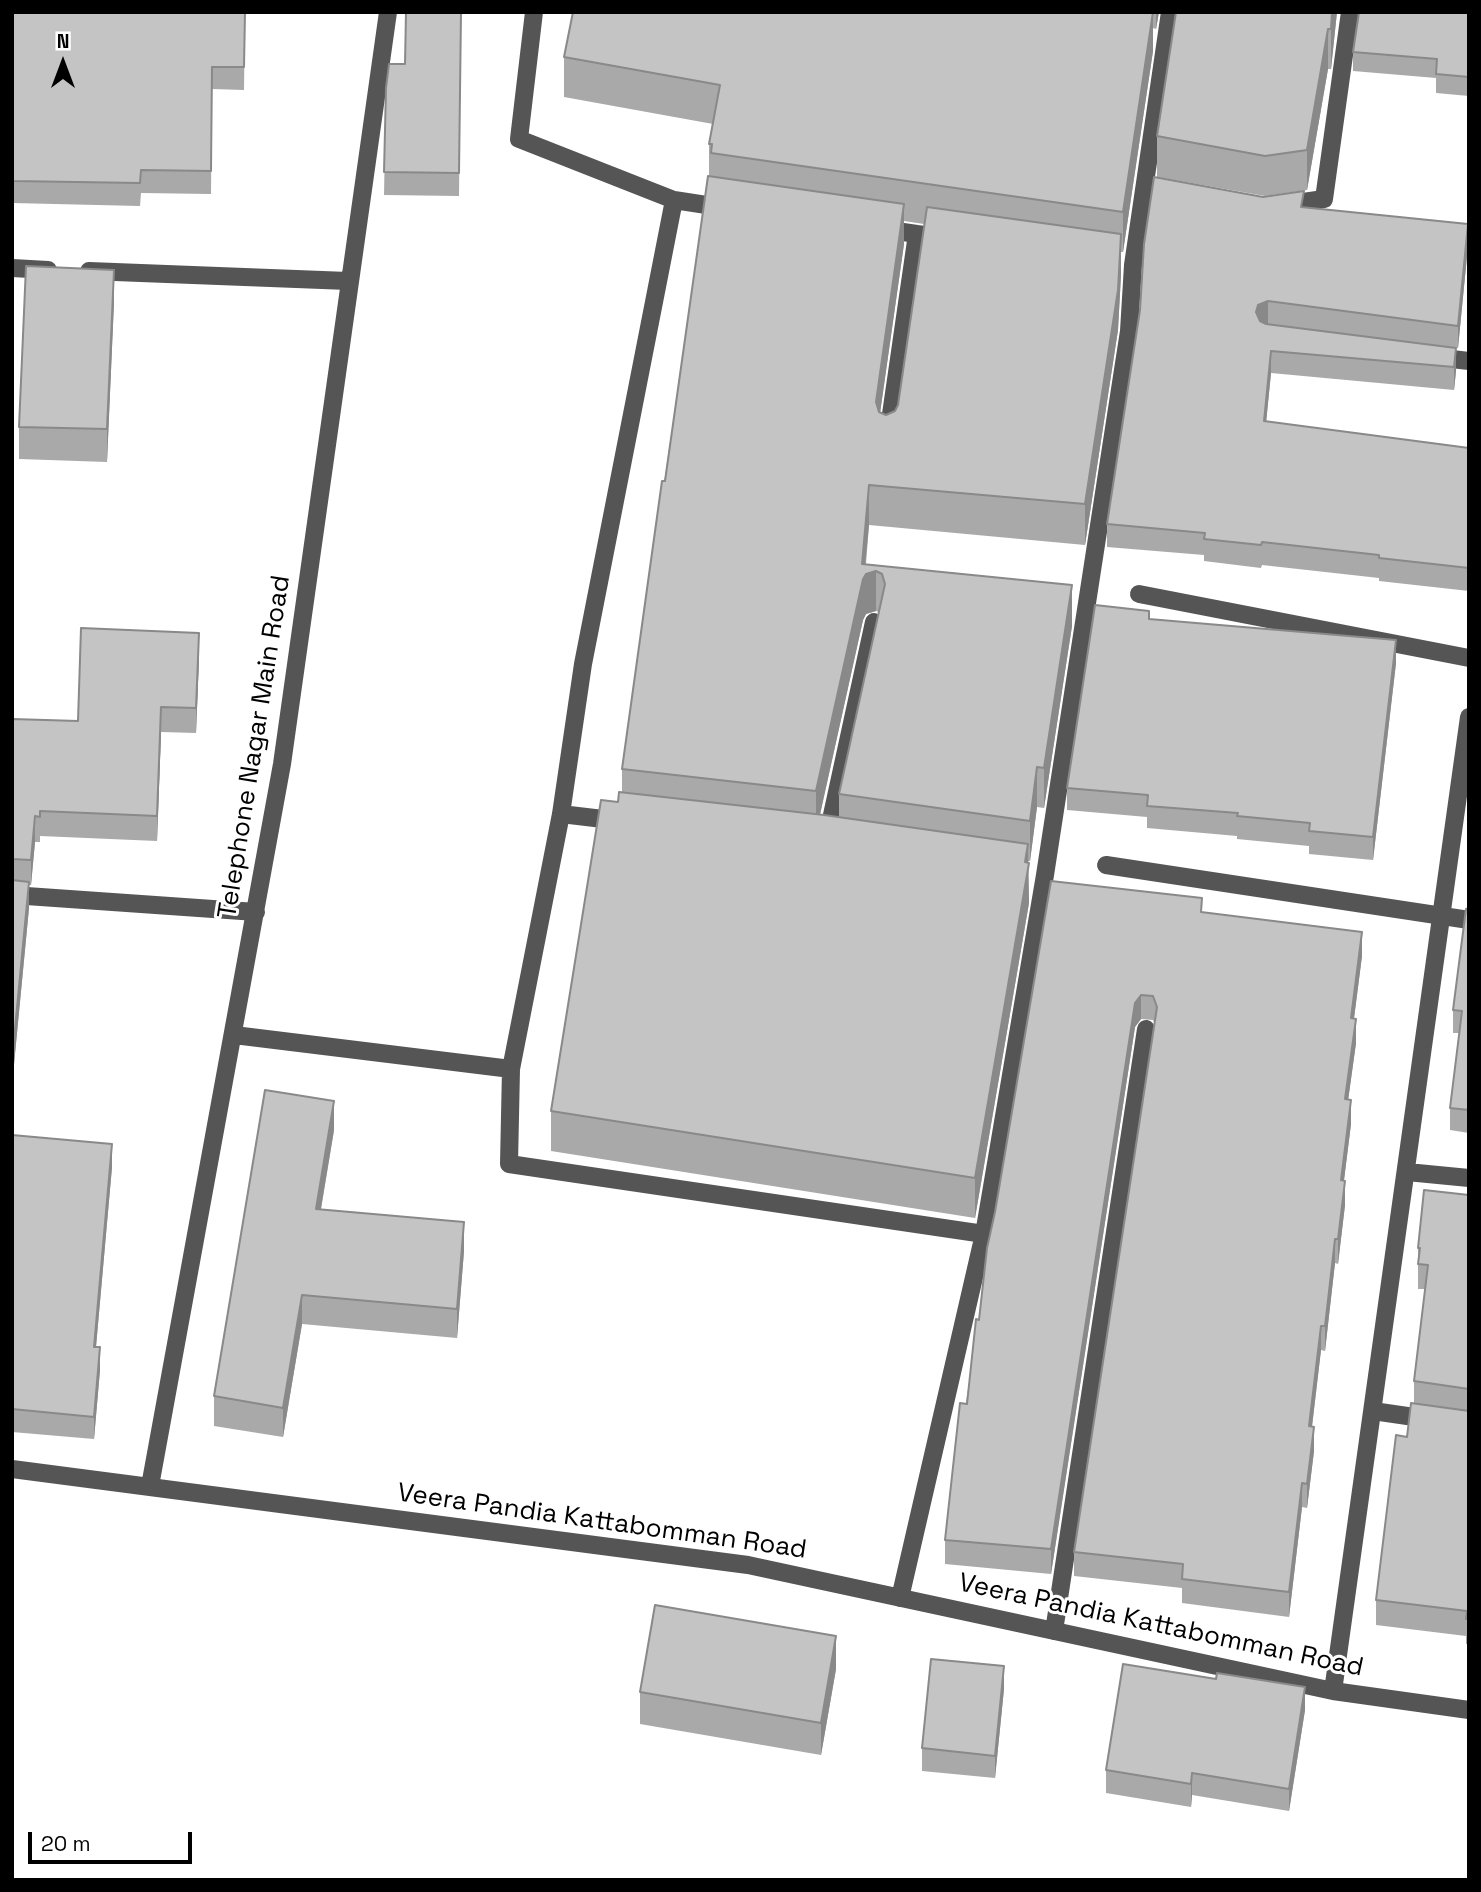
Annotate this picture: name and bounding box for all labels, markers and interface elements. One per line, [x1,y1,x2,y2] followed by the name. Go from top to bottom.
[28,28,98,98] north arrow
[57,29,69,54] text: N
[212,573,298,921] street label: Telephone Nagar Main Road
[395,1478,809,1566] street label: Veera Pandia Kattabomman Road
[956,1568,1366,1684] street label: Veera Pandia Kattabomman Road
[32,1818,196,1862] scale bar
[41,1830,91,1857] text: 20 m

